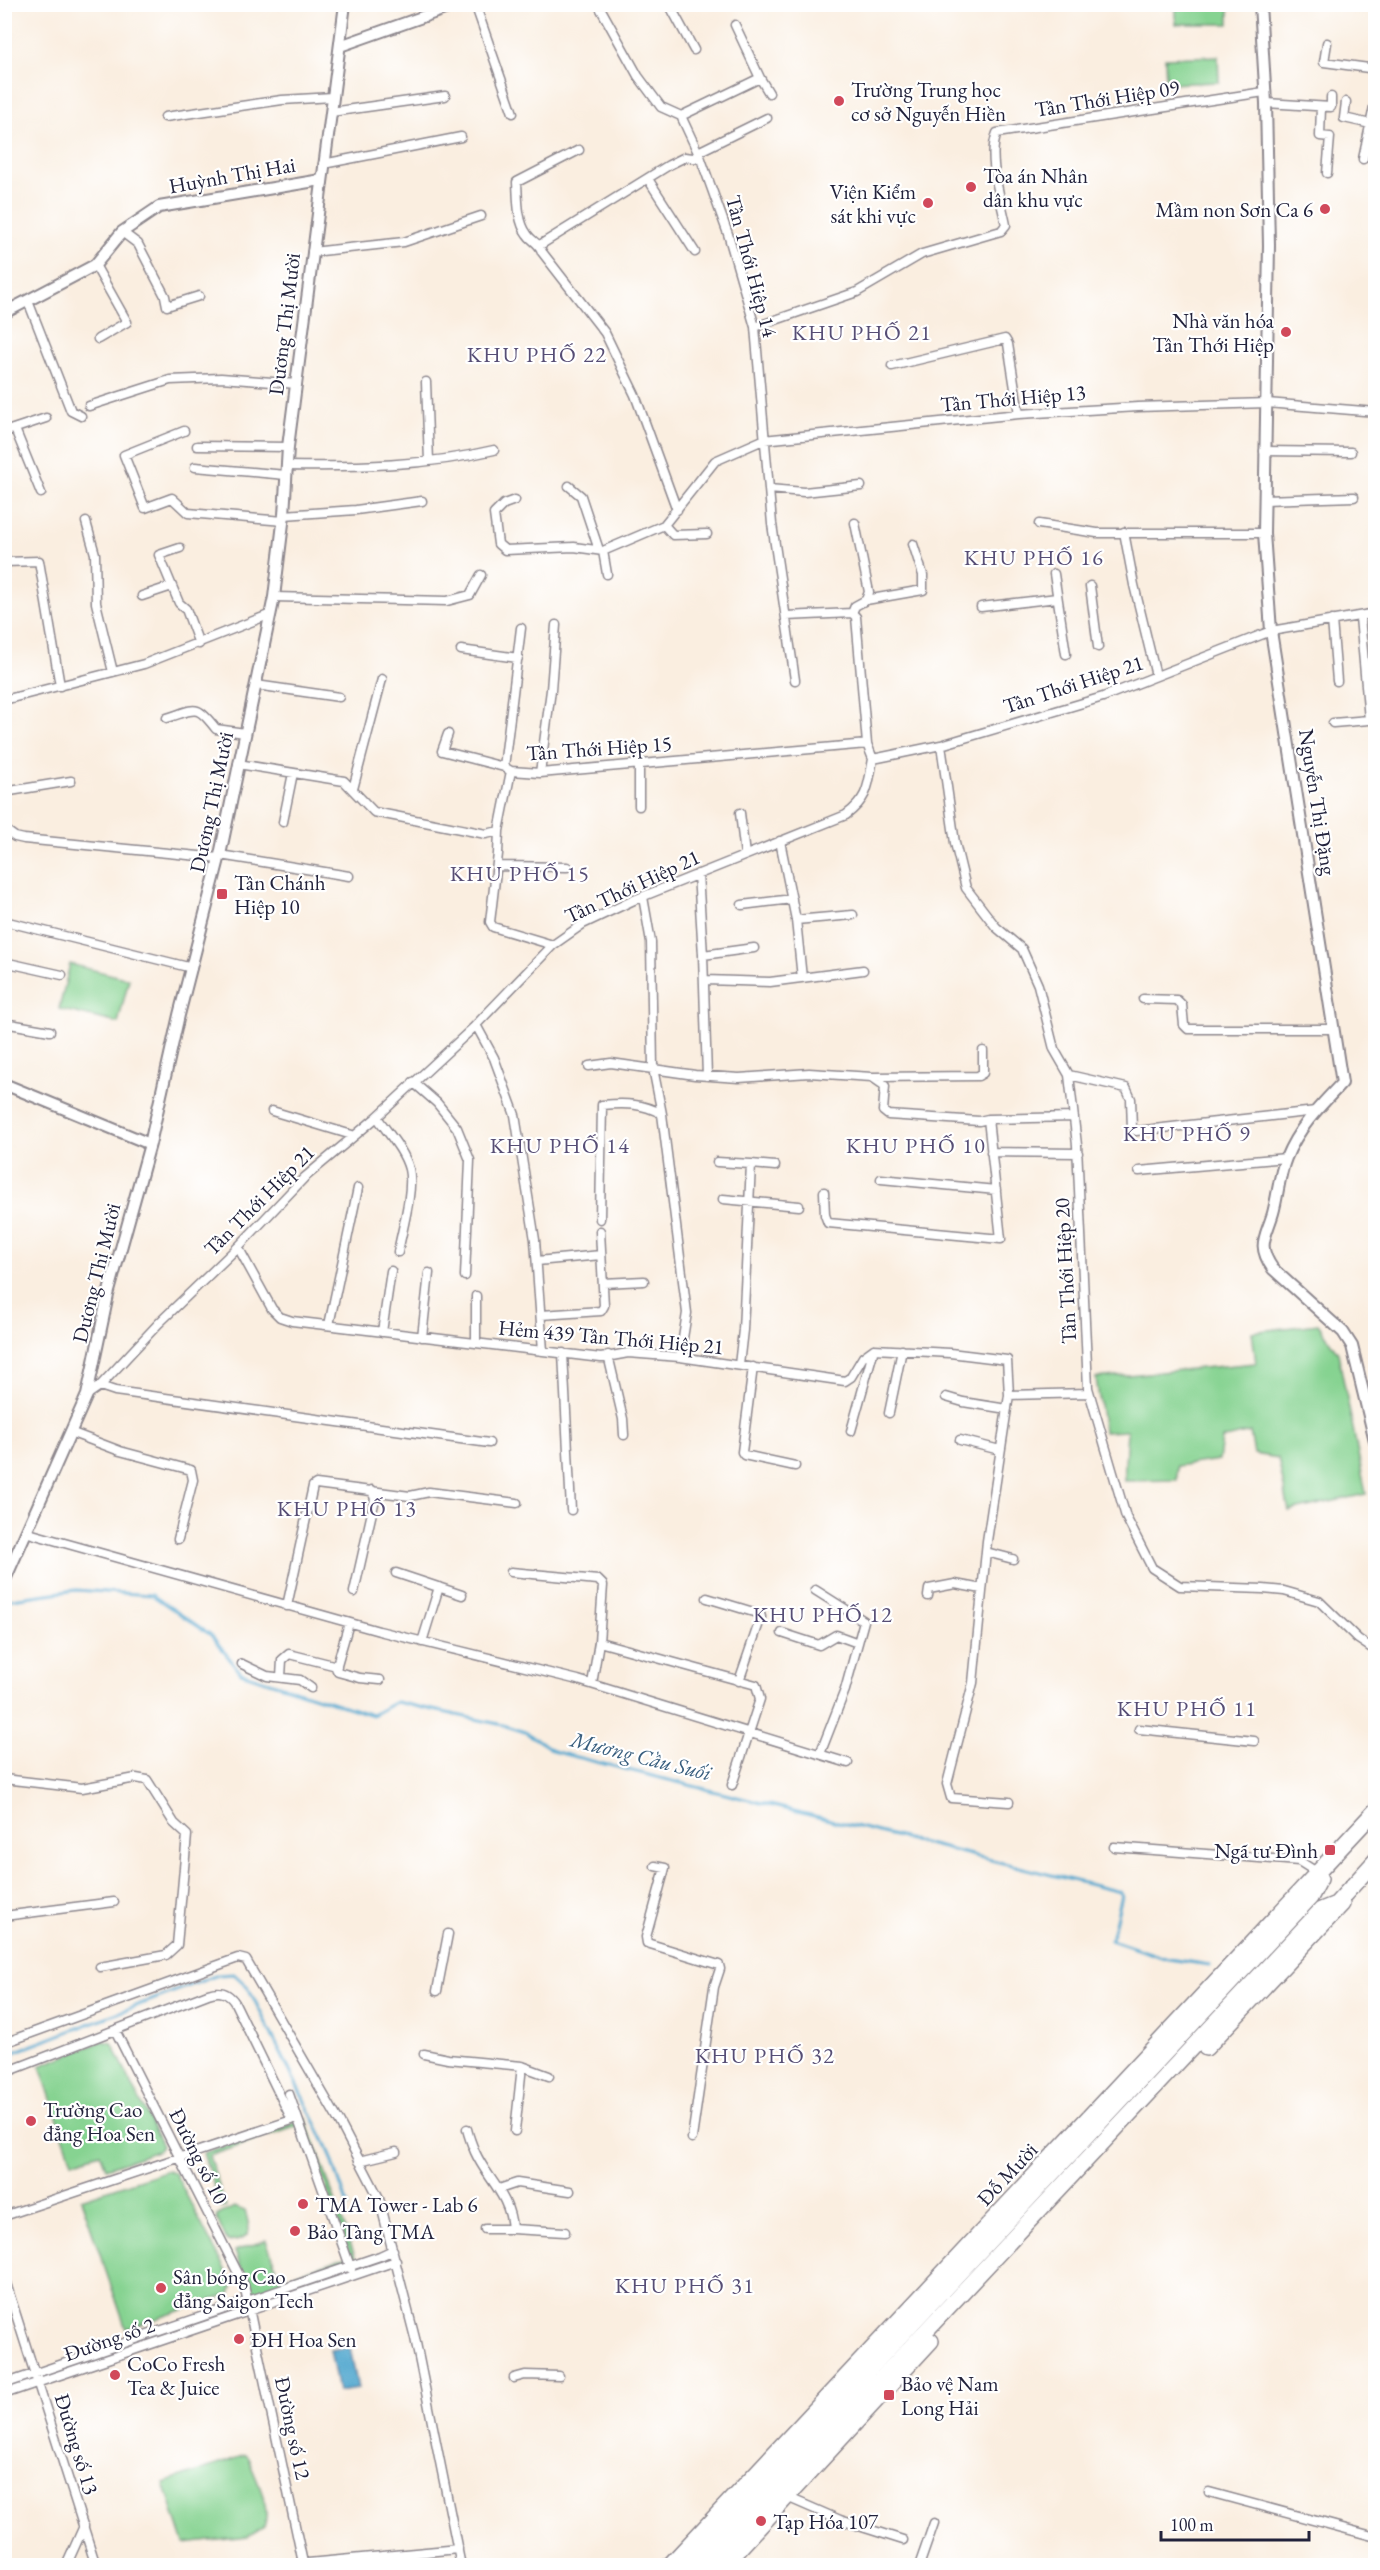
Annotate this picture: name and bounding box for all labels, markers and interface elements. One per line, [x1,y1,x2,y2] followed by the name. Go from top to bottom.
[1033,73,1181,123] street label: Tân Thới Hiệp 09
[851,76,1006,127] place label: Trường Trung học cơ sở Nguyễn Hiền
[832,94,846,108] marker: Trường Trung học cơ sở Nguyễn Hiền
[167,151,297,199] street label: Huỳnh Thị Hai
[983,162,1088,213] place label: Tòa án Nhân dân khu vực
[830,178,916,229] place label: Viện Kiểm sát khi vực
[964,180,978,194] marker: Tòa án Nhân dân khu vực
[720,192,784,341] street label: Tân Thới Hiệp 14
[921,196,935,210] marker: Viện Kiểm sát khi vực
[1156,196,1313,223] place label: Mầm non Sơn Ca 6
[1318,202,1332,216] marker: Mầm non Sơn Ca 6
[262,251,306,397] street label: Dương Thị Mười
[1152,307,1275,358] place label: Nhà văn hóa Tân Thới Hiệp
[792,318,932,347] district label: KHU PHỐ 21
[1279,325,1293,339] marker: Nhà văn hóa Tân Thới Hiệp
[467,340,607,369] district label: KHU PHỐ 22
[939,378,1087,418] street label: Tân Thới Hiệp 13
[964,543,1104,572] district label: KHU PHỐ 16
[999,649,1147,719] street label: Tân Thới Hiệp 21
[1293,727,1343,878] street label: Nguyễn Thị Đặng
[183,729,239,875] street label: Dương Thị Mười
[525,729,673,767] street label: Tân Thới Hiệp 15
[560,843,704,929] street label: Tân Thới Hiệp 21
[450,859,590,888] district label: KHU PHỐ 15
[234,869,326,920] place label: Tân Chánh Hiệp 10
[215,887,229,901] marker: Tân Chánh Hiệp 10
[1123,1119,1251,1148] district label: KHU PHỐ 9
[490,1131,630,1160] district label: KHU PHỐ 14
[846,1131,986,1160] district label: KHU PHỐ 10
[198,1139,320,1261] street label: Tân Thới Hiệp 21
[1048,1197,1082,1345] street label: Tân Thới Hiệp 20
[66,1200,126,1346] street label: Dương Thị Mười
[497,1314,725,1360] street label: Hẻm 439 Tân Thới Hiệp 21
[277,1494,417,1523] district label: KHU PHỐ 13
[753,1600,893,1629] district label: KHU PHỐ 12
[1117,1694,1257,1723] district label: KHU PHỐ 11
[566,1724,716,1788] water label: Mương Cầu Suối
[1214,1837,1318,1864] place label: Ngã tư Đình
[1323,1843,1337,1857] marker: Ngã tư Đình
[695,2041,835,2070] district label: KHU PHỐ 32
[43,2096,155,2147] place label: Trường Cao đẳng Hoa Sen
[163,2103,235,2209] street label: Đường số 10
[24,2114,38,2128] marker: Trường Cao đẳng Hoa Sen
[971,2137,1043,2211] street label: Đỗ Mười
[315,2191,478,2218] place label: TMA Tower - Lab 6
[296,2197,310,2211] marker: TMA Tower - Lab 6
[307,2218,435,2245] place label: Bảo Tàng TMA
[288,2224,302,2238] marker: Bảo Tàng TMA
[173,2263,314,2314] place label: Sân bóng Cao đẳng Saigon Tech
[615,2271,755,2300] district label: KHU PHỐ 31
[154,2281,168,2295] marker: Sân bóng Cao đẳng Saigon Tech
[60,2311,158,2367] street label: Đường số 2
[251,2326,357,2353] place label: ĐH Hoa Sen
[232,2332,246,2346] marker: ĐH Hoa Sen
[127,2350,226,2401] place label: CoCo Fresh Tea & Juice
[108,2368,122,2382] marker: CoCo Fresh Tea & Juice
[901,2370,999,2421] place label: Bảo vệ Nam Long Hải
[269,2374,317,2482] street label: Đường số 12
[882,2388,896,2402] marker: Bảo vệ Nam Long Hải
[49,2390,105,2498] street label: Đường số 13
[1161,2504,1310,2542] scale bar
[773,2508,879,2535] place label: Tạp Hóa 107
[1170,2513,1214,2536] text: 100 m
[754,2514,768,2528] marker: Tạp Hóa 107

